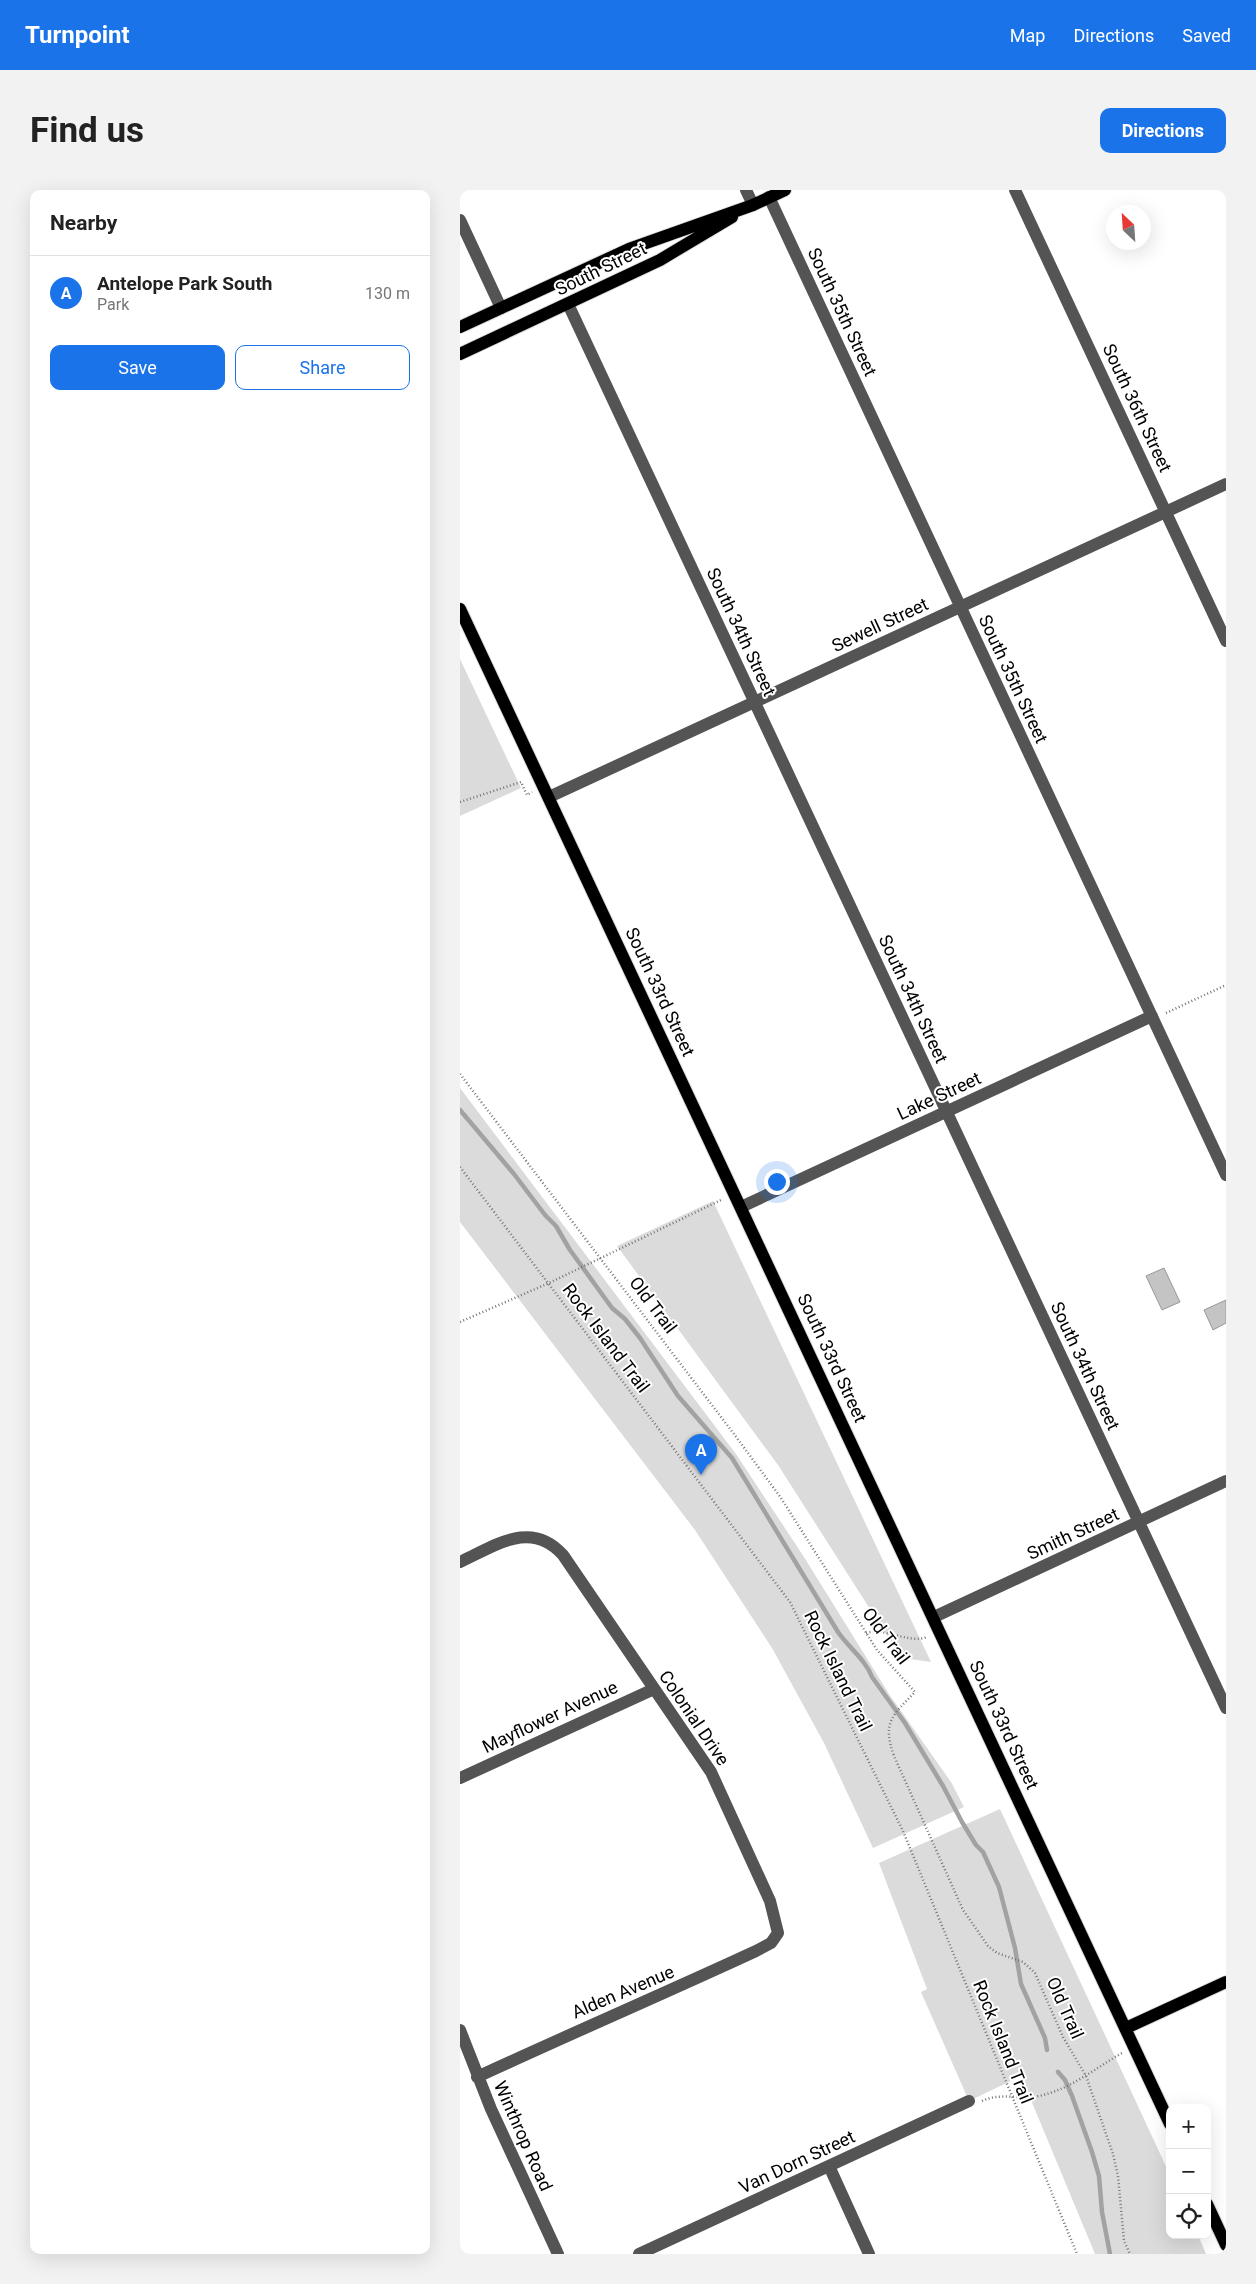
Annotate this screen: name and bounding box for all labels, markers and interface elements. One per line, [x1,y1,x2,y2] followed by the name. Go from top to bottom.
[25,21,130,49] text: Turnpoint
[1010,25,1045,46] text: Map
[1073,25,1154,46] text: Directions
[1182,25,1231,46] text: Saved
[1100,108,1226,153] button: Directions
[30,110,144,151] text: Find us
[1106,205,1151,250] north arrow
[50,211,117,235] text: Nearby
[552,237,650,300] street label: South Street
[804,244,881,379] street label: South 35th Street
[97,272,273,295] text: Antelope Park South
[61,284,71,303] text: A
[365,284,410,303] text: 130 m
[97,295,129,314] text: Park
[1099,340,1176,475] street label: South 36th Street
[50,345,225,390] button: Save
[235,345,410,390] button: Share
[703,564,780,699] street label: South 34th Street
[828,593,931,656] street label: Sewell Street
[975,611,1052,746] street label: South 35th Street
[621,924,699,1059] street label: South 33rd Street
[875,931,952,1066] street label: South 34th Street
[894,1067,984,1124] street label: Lake Street
[764,1169,790,1195] your location
[625,1272,681,1337] street label: Old Trail
[559,1279,654,1396] street label: Rock Island Trail
[793,1290,871,1425] street label: South 33rd Street
[1047,1298,1124,1433] street label: South 34th Street
[685,1434,717,1475] pin: A
[1024,1503,1122,1564] street label: Smith Street
[858,1603,914,1668] street label: Old Trail
[800,1607,877,1734] street label: Rock Island Trail
[965,1657,1043,1792] street label: South 33rd Street
[655,1666,734,1769] street label: Colonial Drive
[479,1676,621,1757] street label: Mayflower Avenue
[568,1961,677,2023] street label: Alden Avenue
[1043,1974,1088,2042] street label: Old Trail
[969,1977,1038,2107] street label: Rock Island Trail
[490,2078,557,2194] street label: Winthrop Road
[1166,2104,1211,2239] map controls
[1166,2104,1211,2149] button: +
[736,2126,858,2198] street label: Van Dorn Street
[1166,2149,1211,2194] button: −
[1166,2194,1211,2239] button: locate

